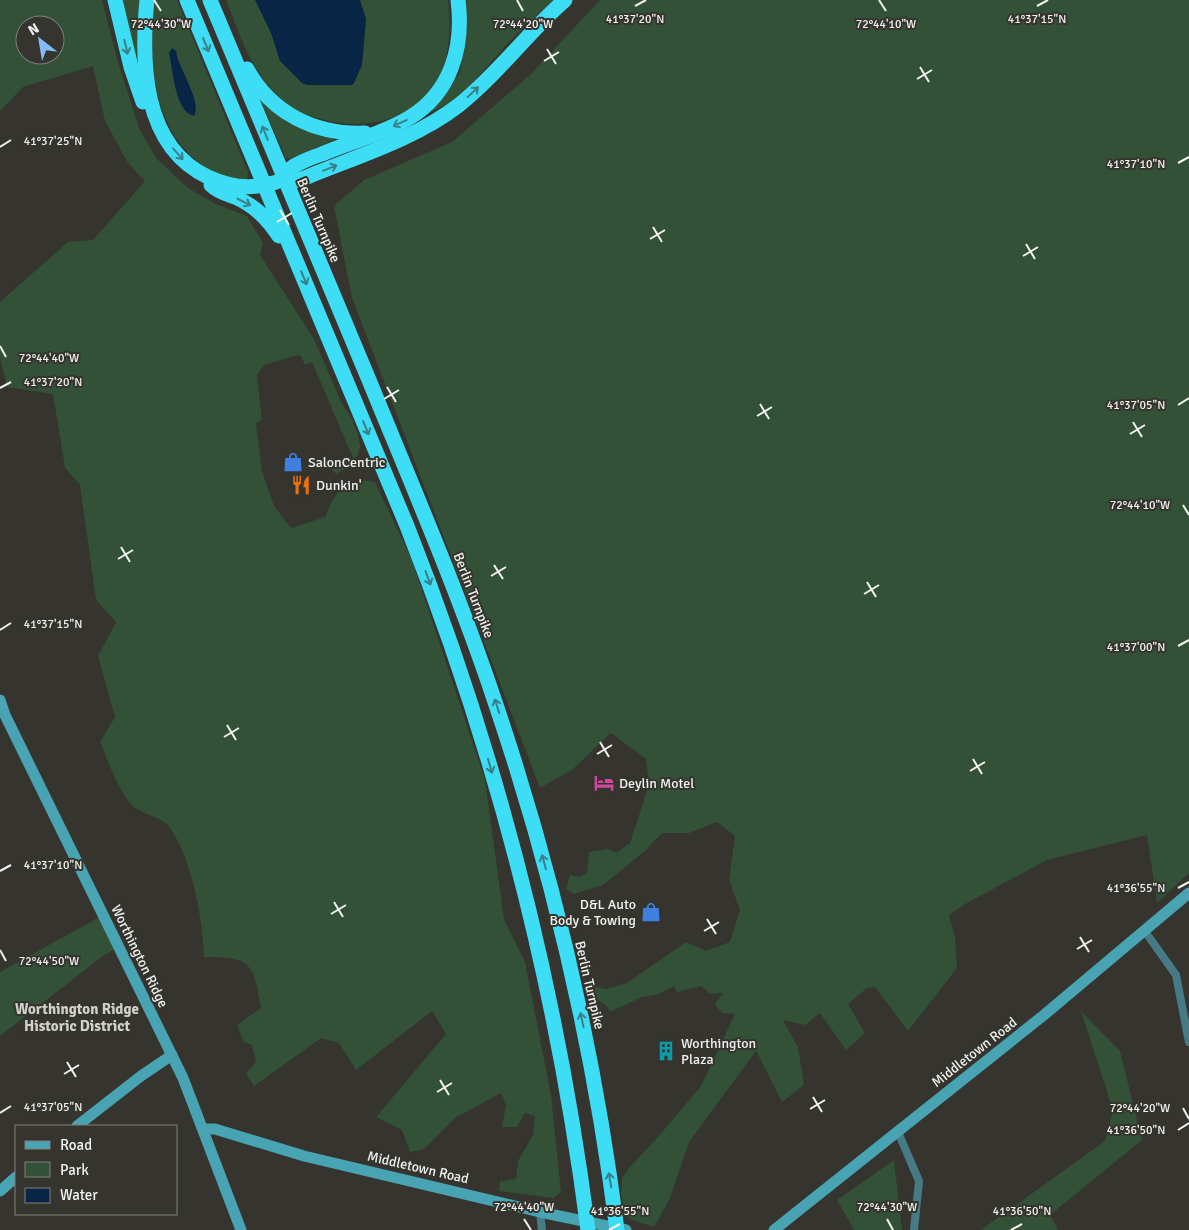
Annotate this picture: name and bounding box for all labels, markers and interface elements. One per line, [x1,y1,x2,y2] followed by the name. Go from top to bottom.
[606,12,664,27] text: 41°37'20"N
[1008,12,1066,27] text: 41°37'15"N
[15,15,65,65] north arrow
[131,17,191,32] text: 72°44'30"W
[493,17,553,32] text: 72°44'20"W
[856,17,916,32] text: 72°44'10"W
[25,19,42,39] text: N
[202,37,212,52] one-way arrow
[122,39,131,55] one-way arrow
[466,86,479,98] one-way arrow
[393,119,408,128] one-way arrow
[260,126,270,141] one-way arrow
[24,134,82,149] text: 41°37'25"N
[172,148,184,160] one-way arrow
[1107,157,1165,172] text: 41°37'10"N
[322,162,337,172] one-way arrow
[293,175,344,265] street label: Berlin Turnpike
[236,198,251,207] one-way arrow
[299,270,309,285] one-way arrow
[19,351,79,366] text: 72°44'40"W
[24,375,82,390] text: 41°37'20"N
[1107,398,1165,413] text: 41°37'05"N
[362,420,372,435] one-way arrow
[282,451,304,473] shop icon: SalonCentric
[308,454,386,471] place label: SalonCentric
[290,474,312,496] restaurant icon: Dunkin'
[316,477,362,494] place label: Dunkin'
[1110,498,1170,513] text: 72°44'10"W
[449,550,498,640] street label: Berlin Turnpike
[424,570,433,586] one-way arrow
[24,617,82,632] text: 41°37'15"N
[1107,640,1165,655] text: 41°37'00"N
[491,698,501,714] one-way arrow
[486,757,496,773] one-way arrow
[593,772,615,794] hotel icon: Deylin Motel
[619,775,694,792] place label: Deylin Motel
[538,854,548,870] one-way arrow
[24,858,82,873] text: 41°37'10"N
[1107,881,1165,896] text: 41°36'55"N
[549,896,636,929] place label: D&L Auto Body & Towing
[640,901,662,923] shop icon: D&L Auto Body & Towing
[107,902,172,1010] street label: Worthington Ridge
[571,939,608,1031] street label: Berlin Turnpike
[19,954,79,969] text: 72°44'50"W
[15,1000,139,1035] district label: Worthington Ridge Historic District
[576,1012,586,1028] one-way arrow
[928,1014,1020,1091] street label: Middletown Road
[681,1035,756,1068] place label: Worthington Plaza
[655,1040,677,1062] building icon: Worthington Plaza
[24,1100,82,1115] text: 41°37'05"N
[1110,1101,1170,1116] text: 72°44'20"W
[1107,1123,1165,1138] text: 41°36'50"N
[15,1125,178,1215] legend
[60,1136,92,1154] text: Road
[365,1148,470,1187] street label: Middletown Road
[60,1161,89,1179] text: Park
[605,1172,615,1188] one-way arrow
[60,1186,98,1204] text: Water
[494,1200,554,1215] text: 72°44'40"W
[857,1200,917,1215] text: 72°44'30"W
[591,1204,649,1219] text: 41°36'55"N
[993,1204,1051,1219] text: 41°36'50"N

